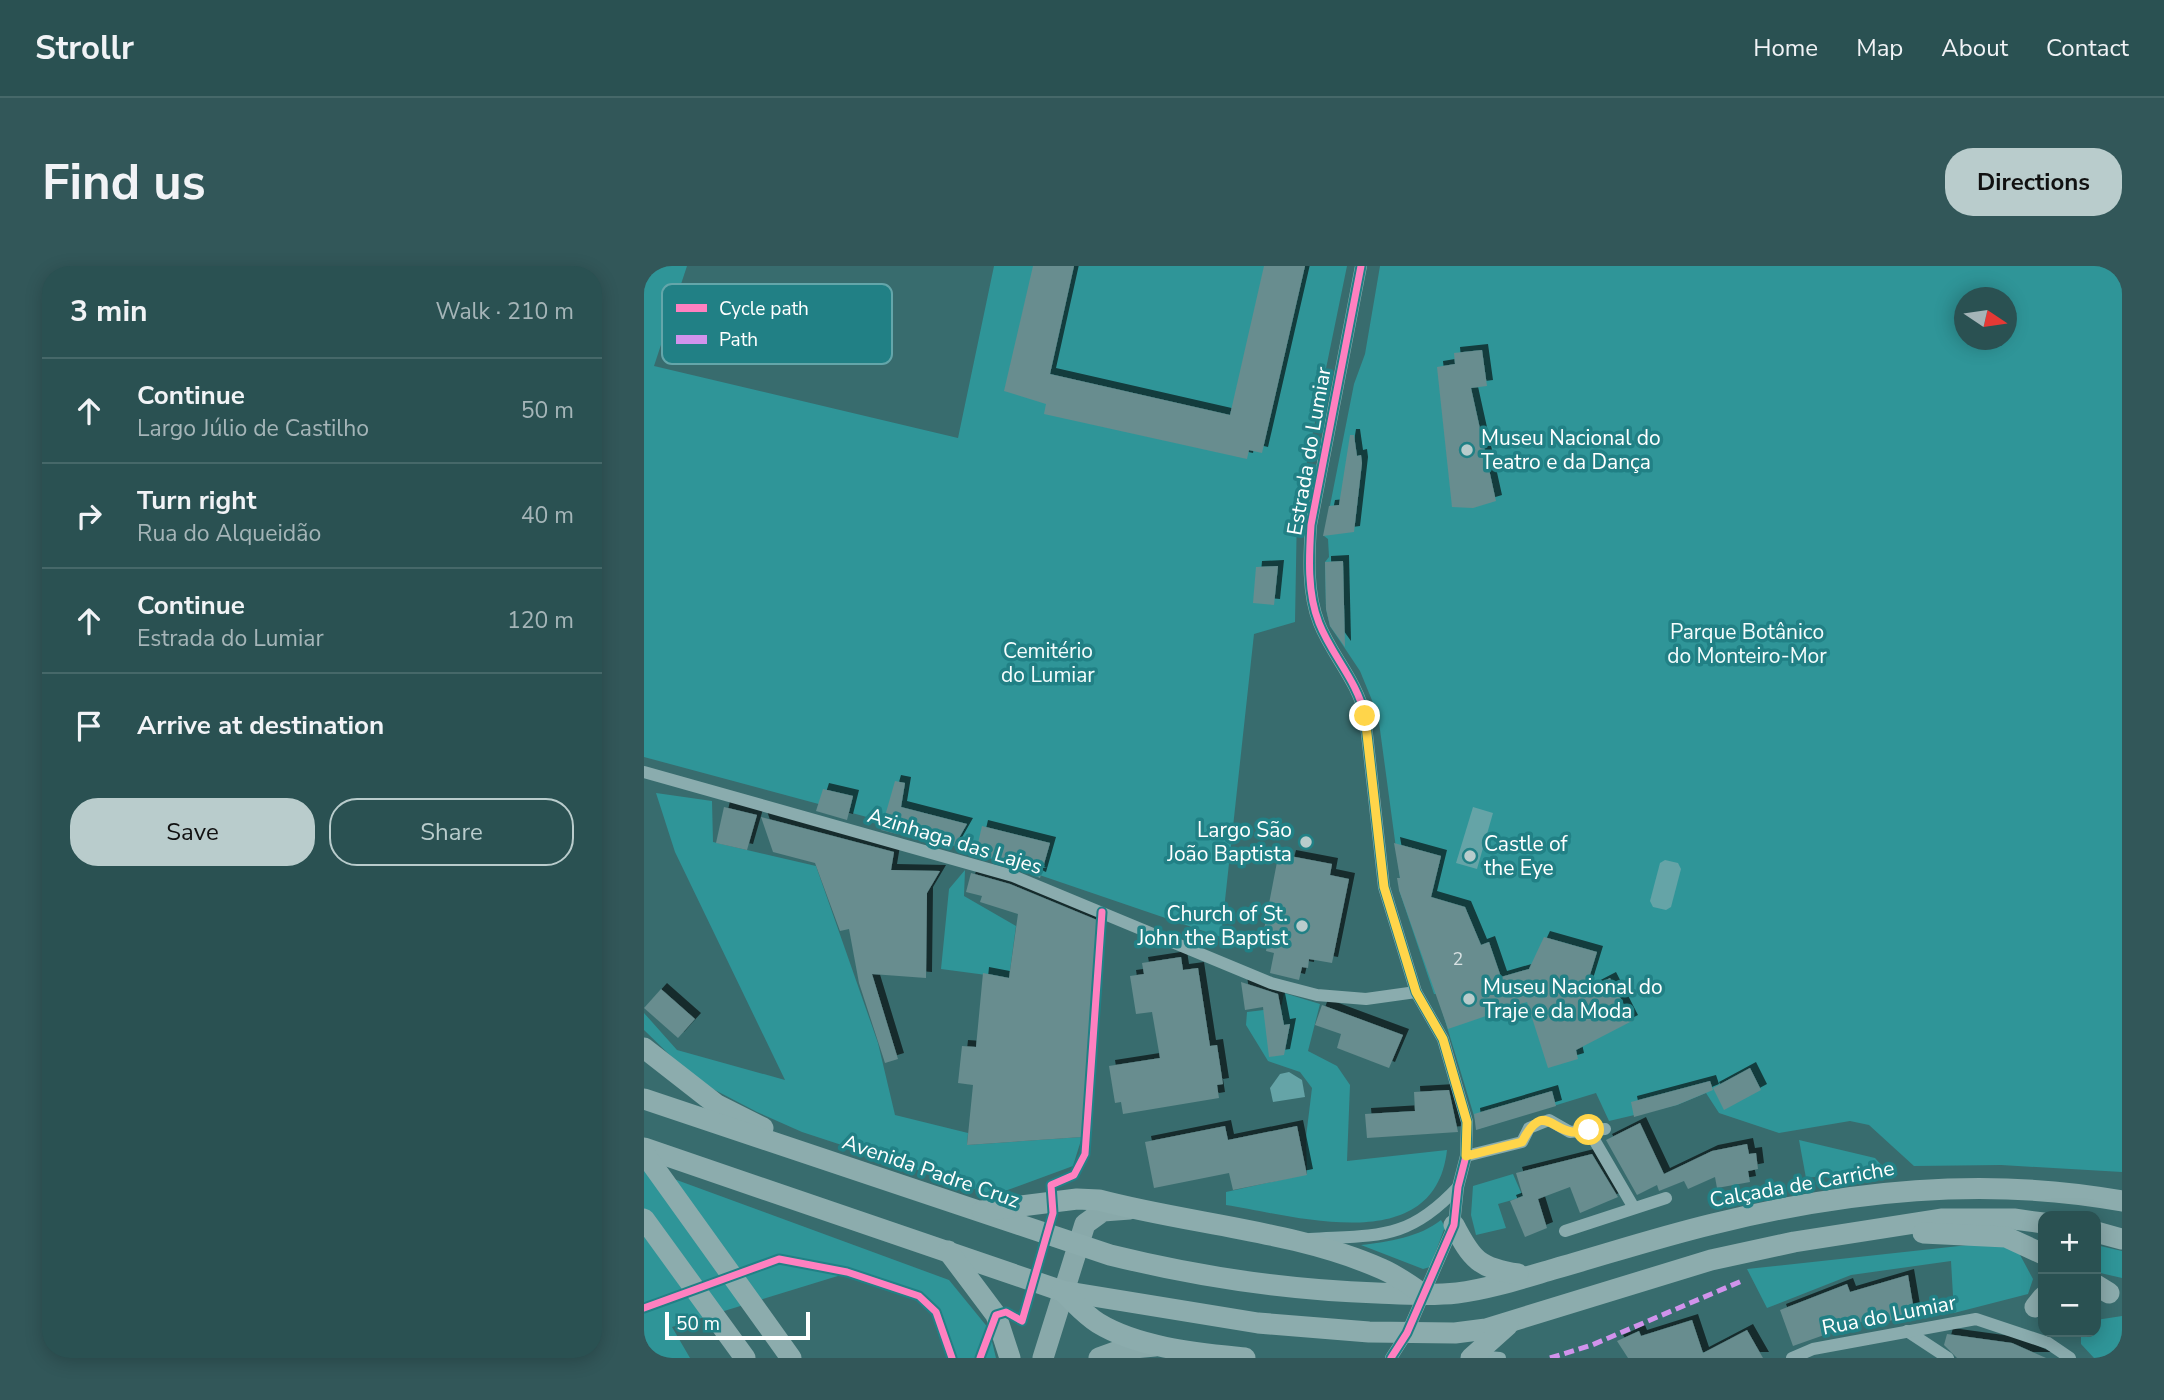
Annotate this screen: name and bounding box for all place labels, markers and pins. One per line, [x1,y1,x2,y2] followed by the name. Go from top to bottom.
[1481,424,1661,476] place label: Museu Nacional do Teatro e da Dança
[1459,442,1475,458] marker: Museu Nacional do Teatro e da Dança
[1166,816,1292,868] place label: Largo São João Baptista
[1484,830,1569,882] place label: Castle of the Eye
[1298,834,1314,850] marker: Largo São João Baptista
[1462,848,1478,864] marker: Castle of the Eye
[1136,900,1289,952] place label: Church of St. John the Baptist
[1294,918,1310,934] marker: Church of St. John the Baptist
[1483,973,1663,1025] place label: Museu Nacional do Traje e da Moda
[1461,991,1477,1007] marker: Museu Nacional do Traje e da Moda

